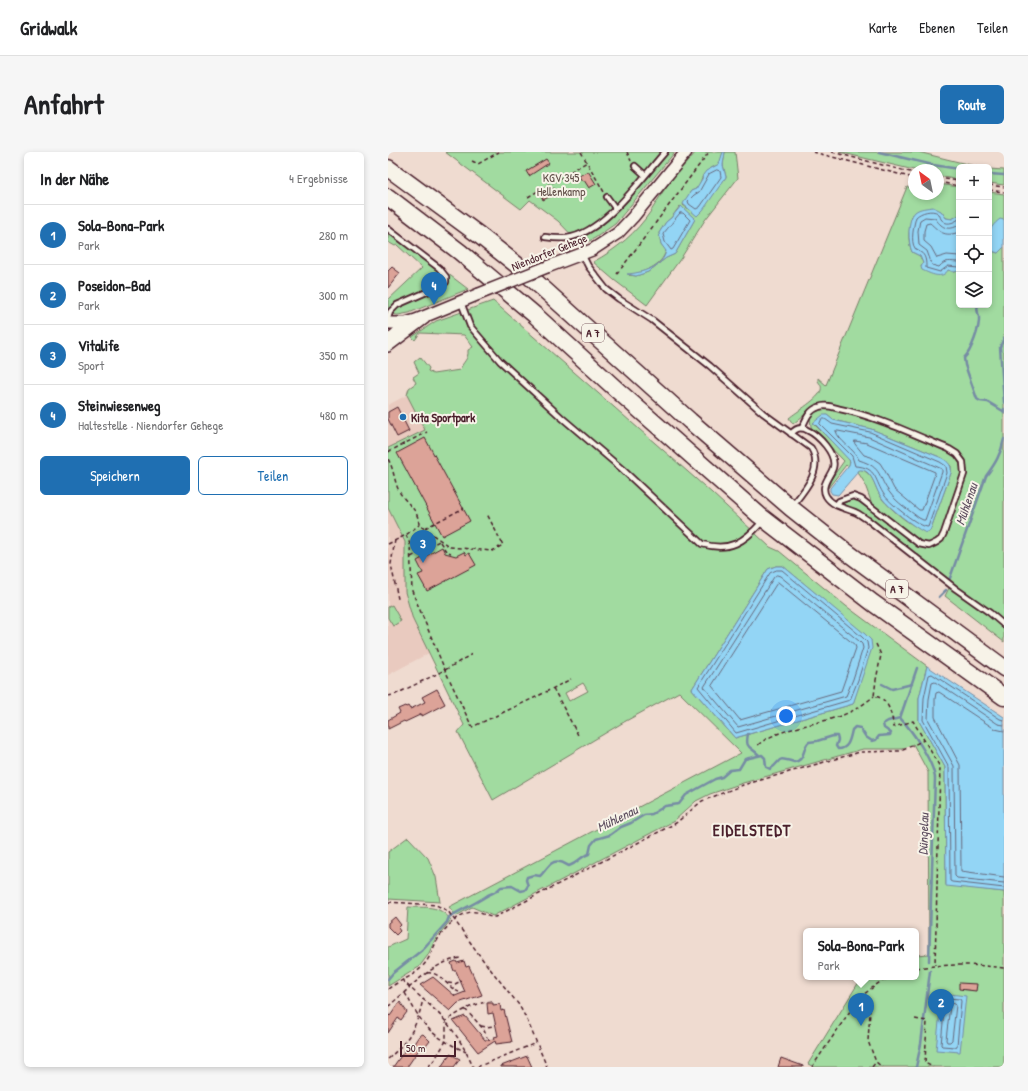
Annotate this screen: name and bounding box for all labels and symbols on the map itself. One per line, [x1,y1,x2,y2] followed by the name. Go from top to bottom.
[908,164,944,200] north arrow
[537,169,585,200] park label: KGV 345 Hellenkamp
[509,229,590,275] street label: Niendorfer Gehege
[421,272,447,305] pin: 4
[582,324,604,342] road number: A 7
[411,409,475,427] place label: Kita Sportpark
[398,412,408,422] marker: Kita Sportpark
[950,479,982,527] water label: Mühlenau
[410,530,436,563] pin: 3
[886,580,908,598] road number: A 7
[776,706,796,726] your location
[594,800,642,836] water label: Mühlenau
[913,811,934,855] water label: Düngelau
[713,819,791,841] district label: EIDELSTEDT
[928,989,954,1022] pin: 2
[848,993,874,1026] pin: 1
[400,1039,456,1058] scale bar

